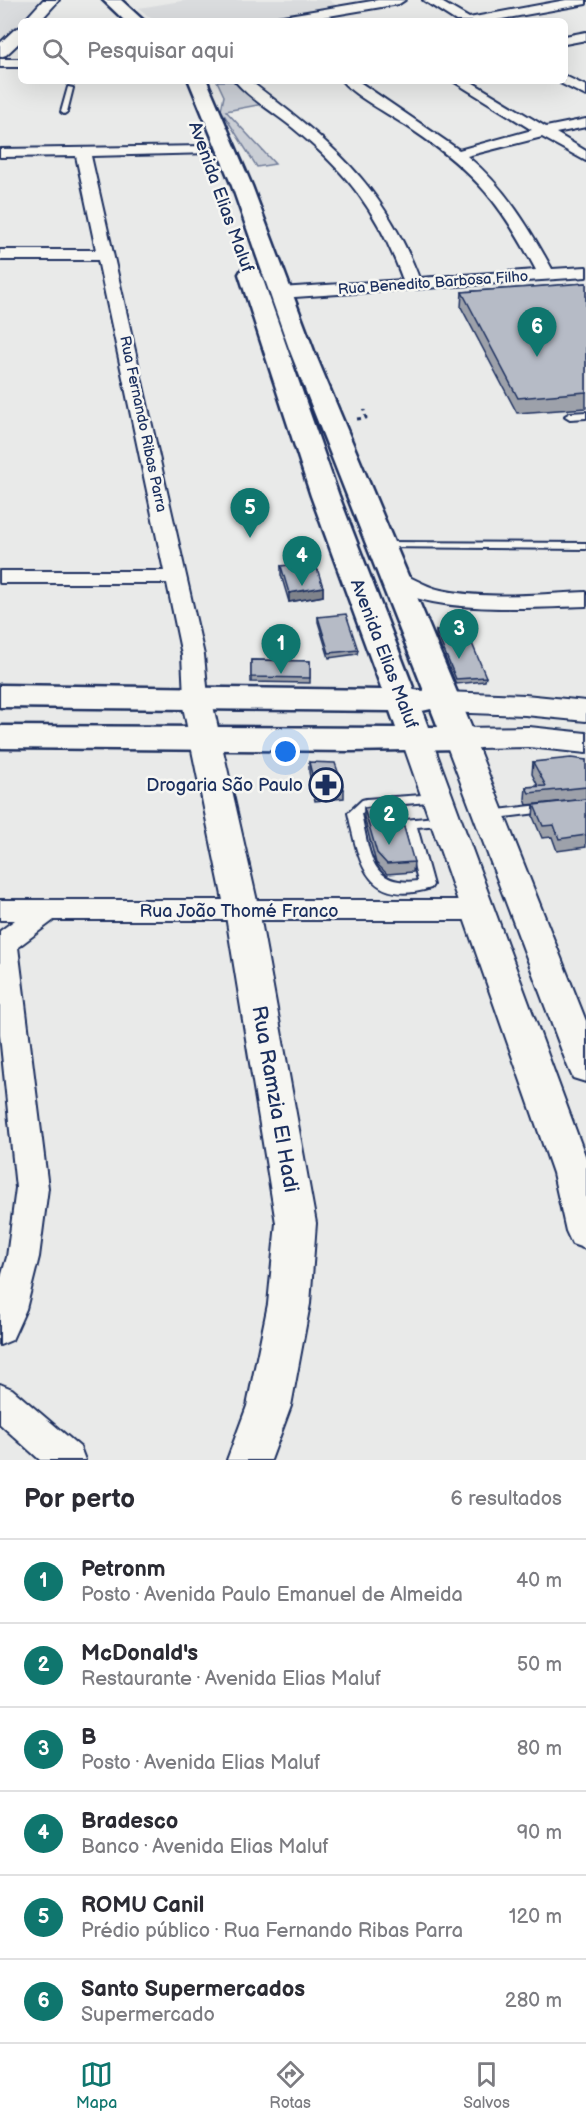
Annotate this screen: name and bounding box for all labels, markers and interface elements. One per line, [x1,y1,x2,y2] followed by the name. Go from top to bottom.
[18,18,568,84] search box
[39,35,72,68] icon: search
[87,38,234,65] text: Pesquisar aqui
[184,119,258,276] street label: Avenida Elias Maluf
[337,267,529,299] street label: Rua Benedito Barbosa Filho
[518,308,556,357] pin: 6
[115,334,171,514] street label: Rua Fernando Ribas Parra
[230,488,270,538] pin: 5
[282,536,322,586] pin: 4
[346,576,422,732] street label: Avenida Elias Maluf
[440,610,478,659] pin: 3
[262,624,300,674] pin: 1
[271,737,300,766] your location
[308,767,344,803] pharmacy icon: Drogaria São Paulo
[146,775,303,796] place label: Drogaria São Paulo
[370,796,408,845] pin: 2
[139,901,339,922] street label: Rua João Thomé Franco
[246,1004,304,1194] street label: Rua Ramzia El Hadi
[24,1484,135,1515] text: Por perto
[451,1487,562,1511] text: 6 resultados
[81,1556,166,1583] text: Petronm
[39,1569,48,1593] text: 1
[516,1569,562,1593] text: 40 m
[81,1583,463,1607] text: Posto · Avenida Paulo Emanuel de Almeida
[81,1640,198,1667] text: McDonald's
[38,1653,49,1677] text: 2
[517,1653,562,1677] text: 50 m
[81,1667,381,1691] text: Restaurante · Avenida Elias Maluf
[81,1724,97,1751] text: B
[38,1737,49,1761] text: 3
[517,1737,562,1761] text: 80 m
[81,1751,320,1775] text: Posto · Avenida Elias Maluf
[81,1808,178,1835] text: Bradesco
[38,1821,49,1845] text: 4
[517,1821,562,1845] text: 90 m
[81,1835,329,1859] text: Banco · Avenida Elias Maluf
[81,1892,204,1919] text: ROMU Canil
[38,1905,49,1929] text: 5
[509,1905,562,1929] text: 120 m
[81,1919,463,1943] text: Prédio público · Rua Fernando Ribas Parra
[81,1976,305,2003] text: Santo Supermercados
[37,1989,50,2013] text: 6
[505,1989,562,2013] text: 280 m
[81,2003,215,2027] text: Supermercado
[76,2058,117,2113] tab: Mapa
[269,2058,311,2113] tab: Rotas
[463,2058,510,2113] tab: Salvos

